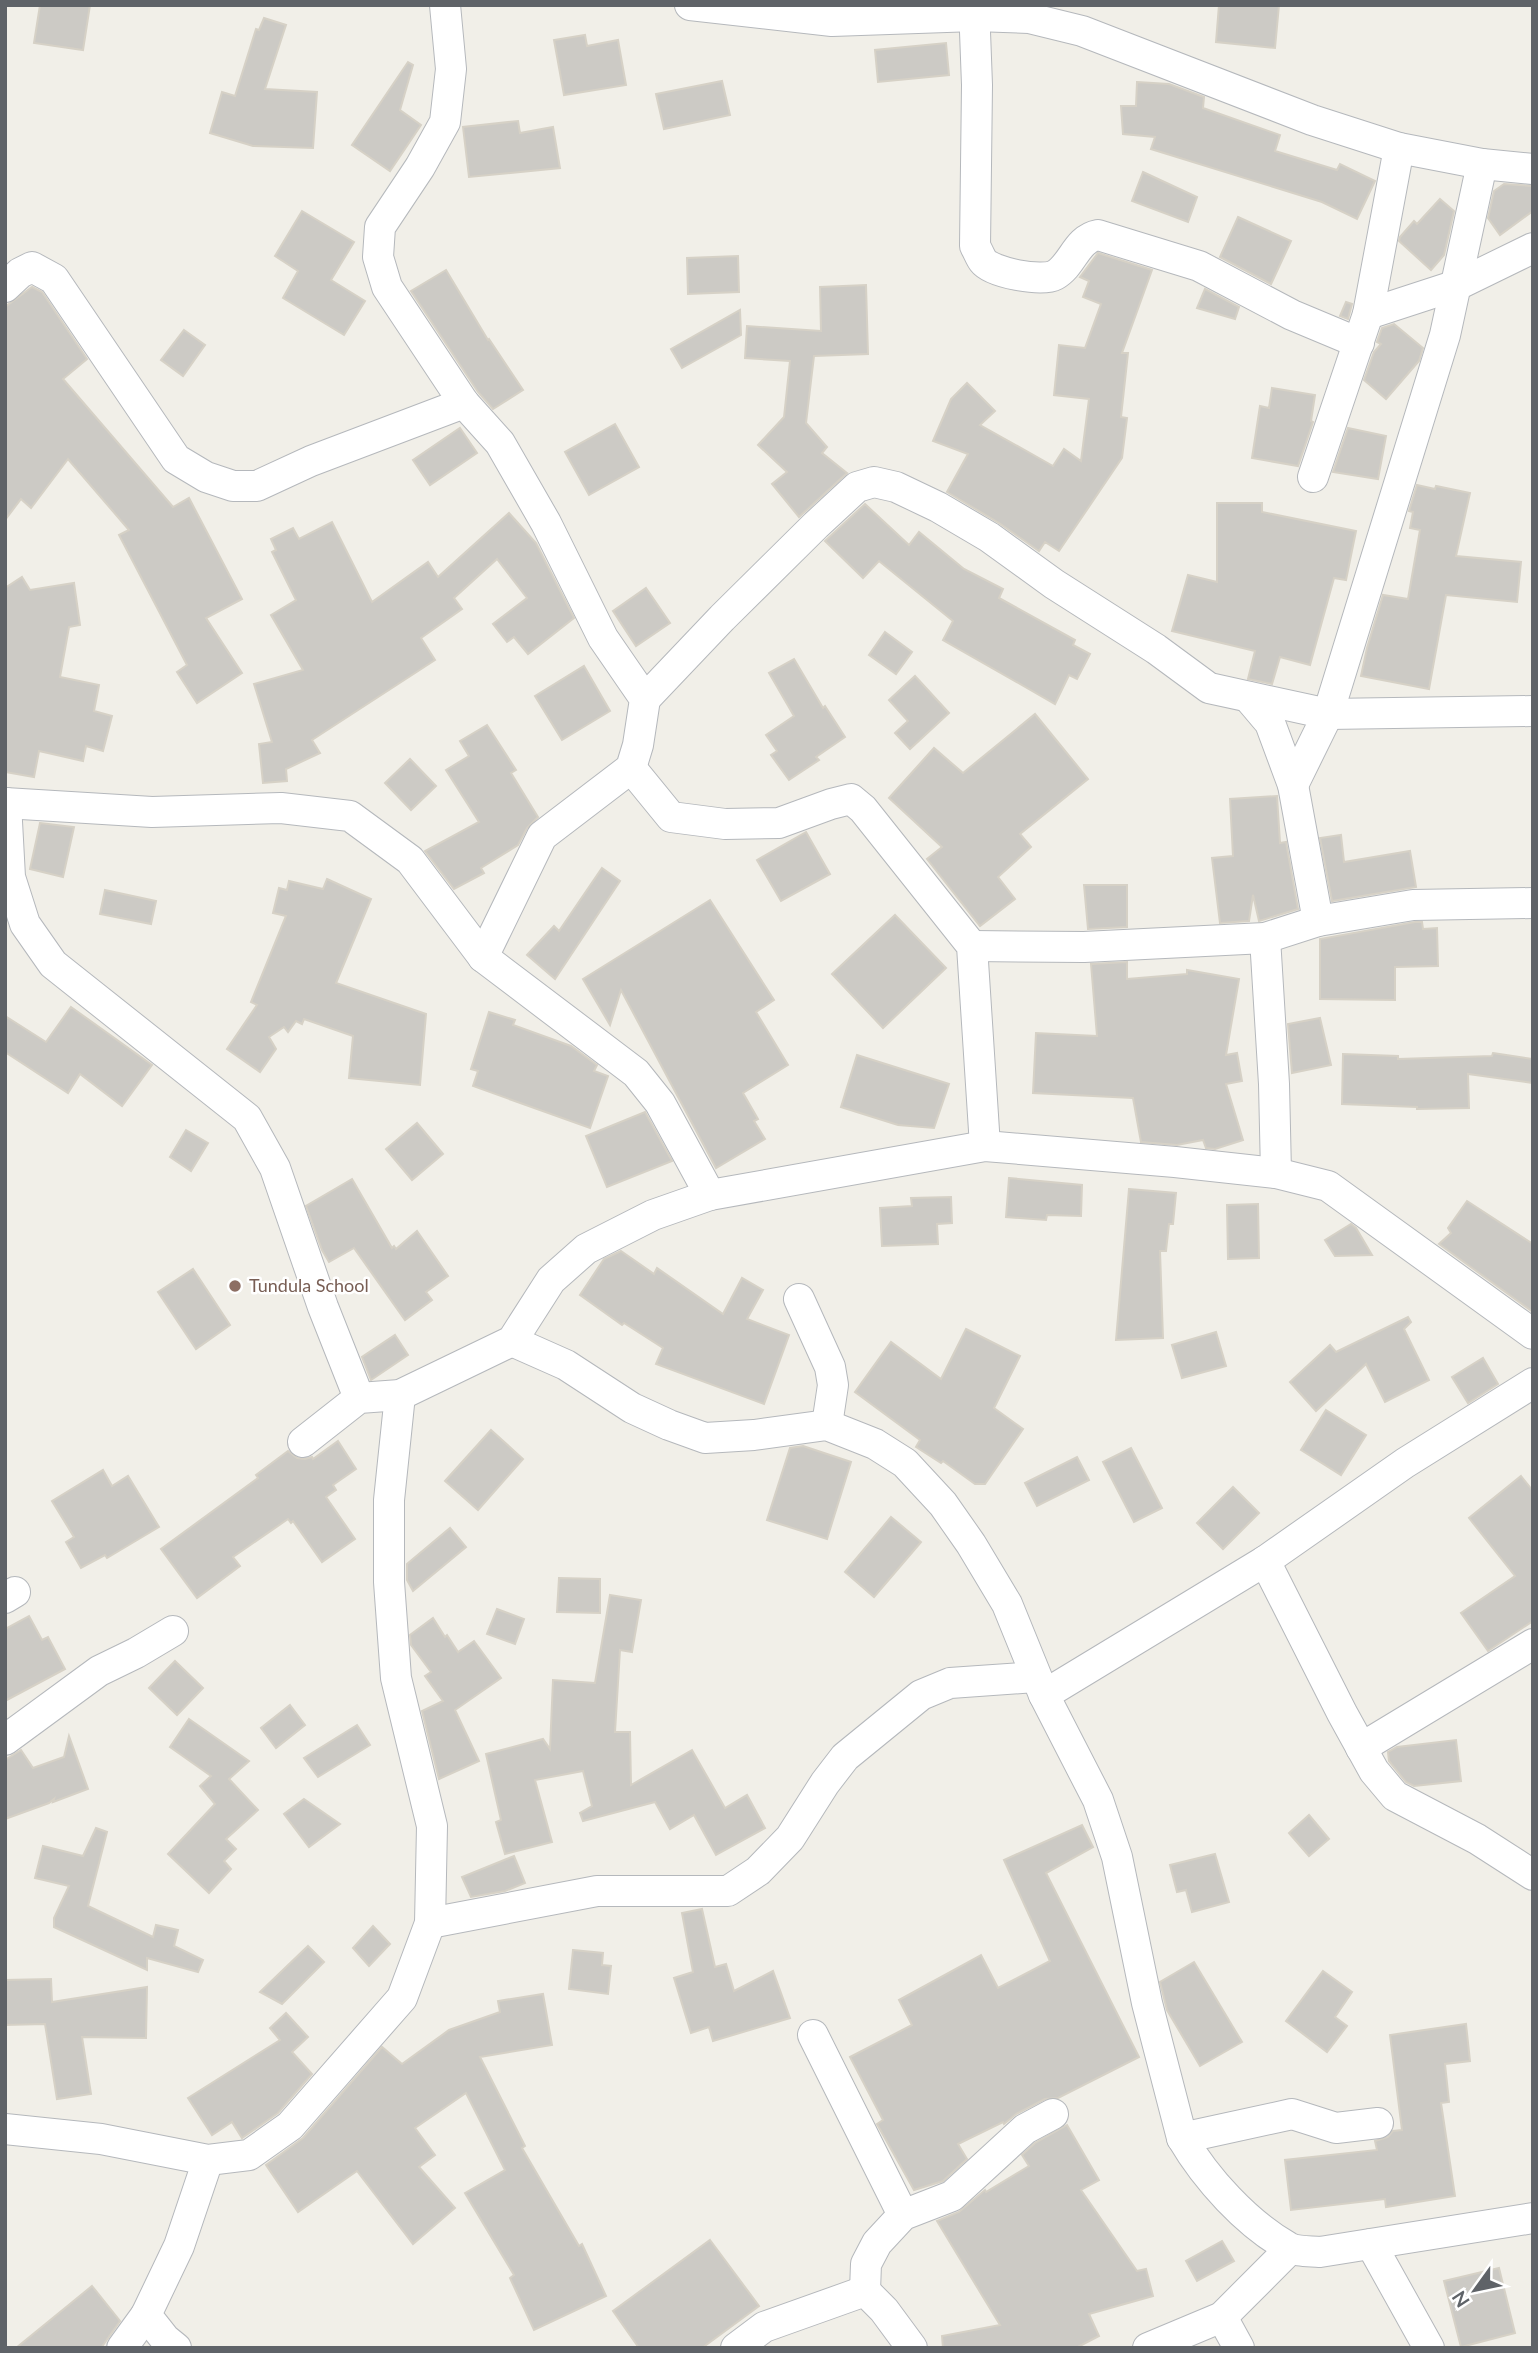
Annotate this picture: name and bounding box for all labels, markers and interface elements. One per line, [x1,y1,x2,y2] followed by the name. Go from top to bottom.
[249,1274,369,1296] place label: Tundula School
[227,1278,243,1294] marker: Tundula School
[1440,2255,1510,2325] north arrow
[1447,2287,1474,2312] text: N

